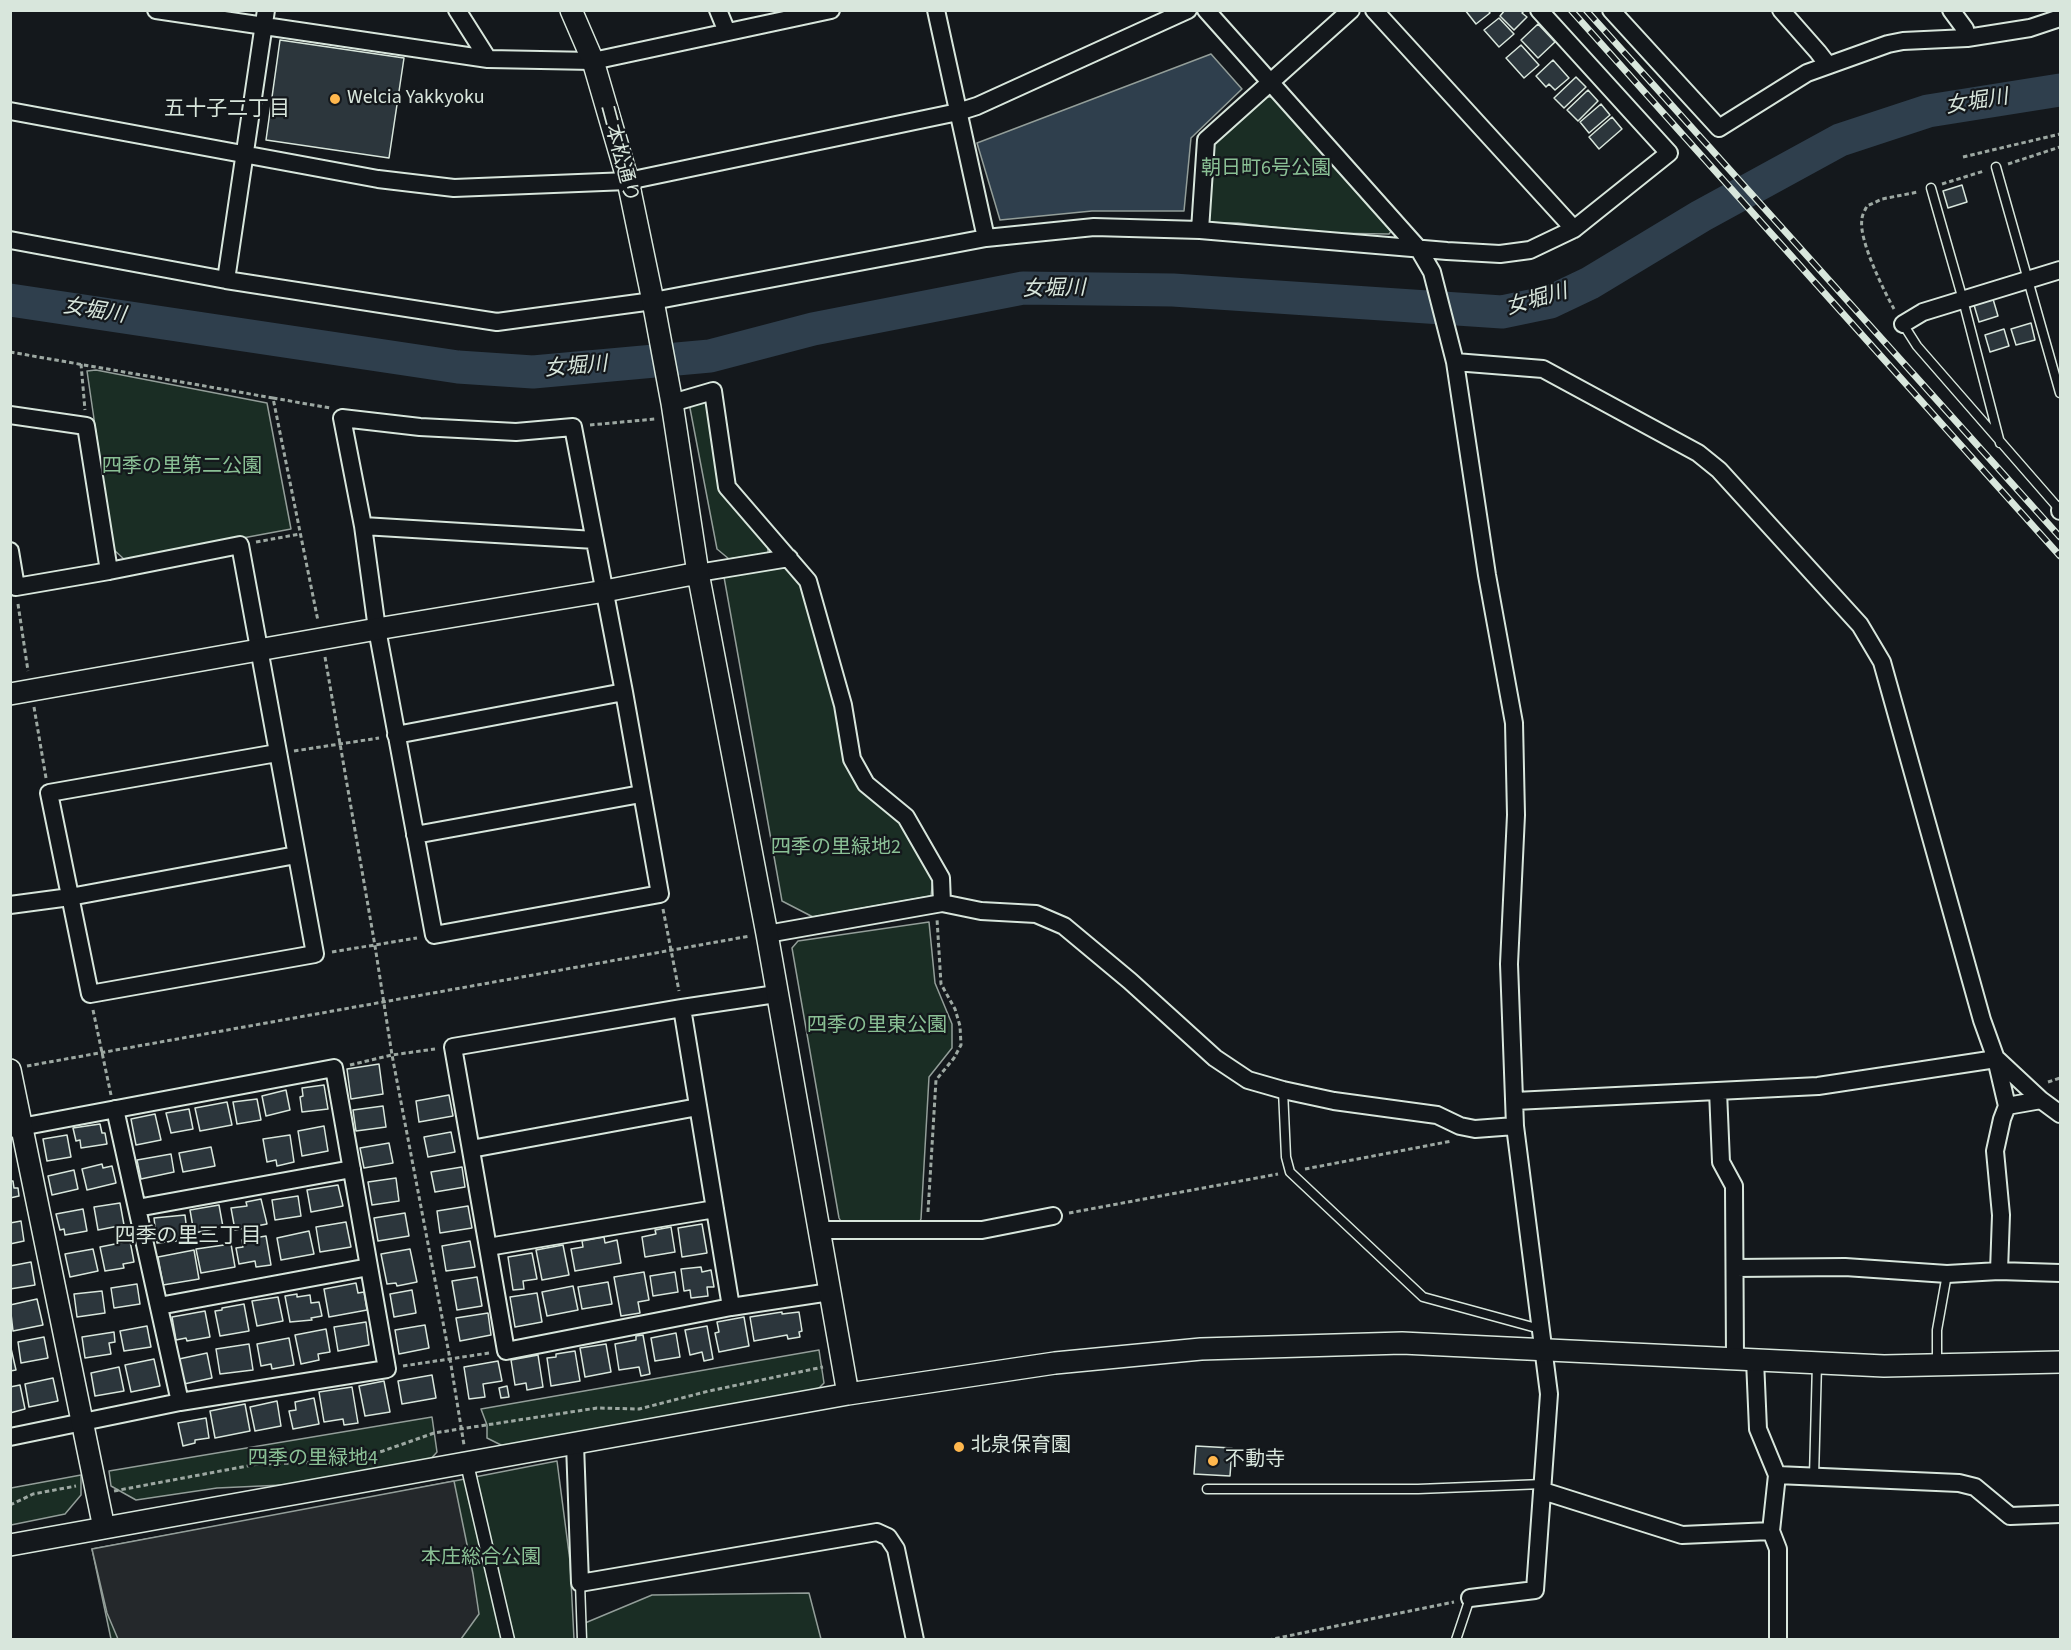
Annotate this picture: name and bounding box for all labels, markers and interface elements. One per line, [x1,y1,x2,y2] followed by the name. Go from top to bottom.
[1944,86,2010,120] water label: 女堀川
[347,87,485,111] place label: Welcia Yakkyoku
[328,92,342,106] marker: Welcia Yakkyoku
[164,97,290,123] district label: 五十子二丁目
[593,103,643,205] street label: 二本松通り
[1201,158,1331,182] park label: 朝日町6号公園
[1022,277,1086,303] water label: 女堀川
[1503,280,1571,322] water label: 女堀川
[61,295,127,329] water label: 女堀川
[544,353,608,383] water label: 女堀川
[102,456,262,480] park label: 四季の里第二公園
[771,837,901,861] park label: 四季の里緑地2
[807,1015,947,1039] park label: 四季の里東公園
[115,1224,261,1250] district label: 四季の里三丁目
[971,1435,1071,1459] place label: 北泉保育園
[952,1440,966,1454] marker: 北泉保育園
[248,1448,378,1472] park label: 四季の里緑地4
[1225,1449,1285,1473] place label: 不動寺
[1206,1454,1220,1468] marker: 不動寺
[421,1547,541,1571] park label: 本庄総合公園

